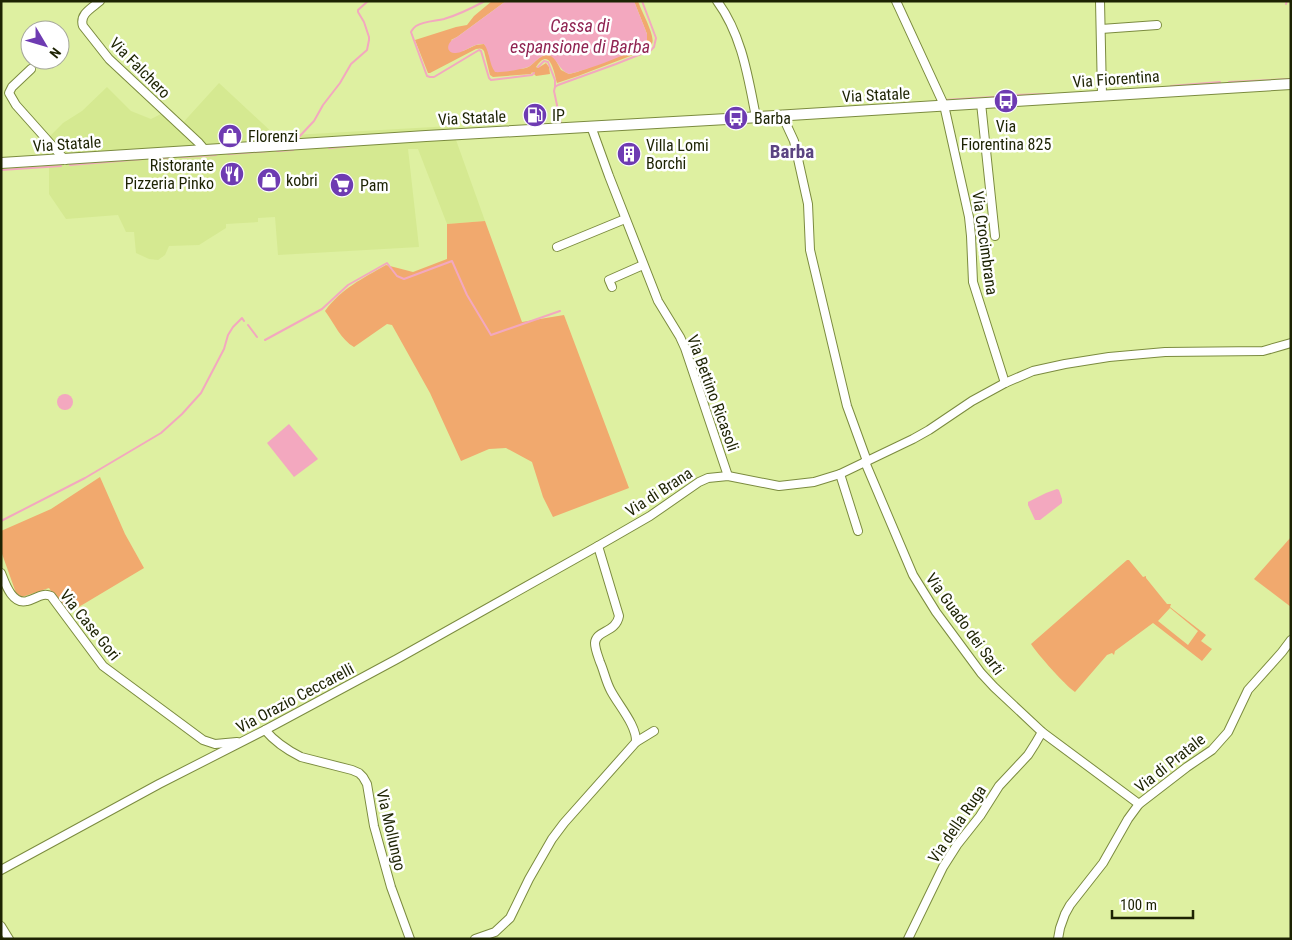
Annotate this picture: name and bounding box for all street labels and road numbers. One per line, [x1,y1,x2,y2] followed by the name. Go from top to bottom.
[106,34,174,102] street label: Via Falchero
[1072,66,1160,92] street label: Via Fiorentina
[841,84,911,106] street label: Via Statale
[437,107,507,129] street label: Via Statale
[32,132,102,156] street label: Via Statale
[968,190,1002,296] street label: Via Crocimbrana
[683,332,743,454] street label: Via Bettino Ricasoli
[622,463,696,521] street label: Via di Brana
[922,570,1008,678] street label: Via Guado dei Sarti
[56,586,124,664] street label: Via Case Gori
[233,659,357,737] street label: Via Orazio Ceccarelli
[1131,730,1209,796] street label: Via di Pratale
[924,781,990,867] street label: Via della Ruga
[372,788,410,872] street label: Via Mollungo

